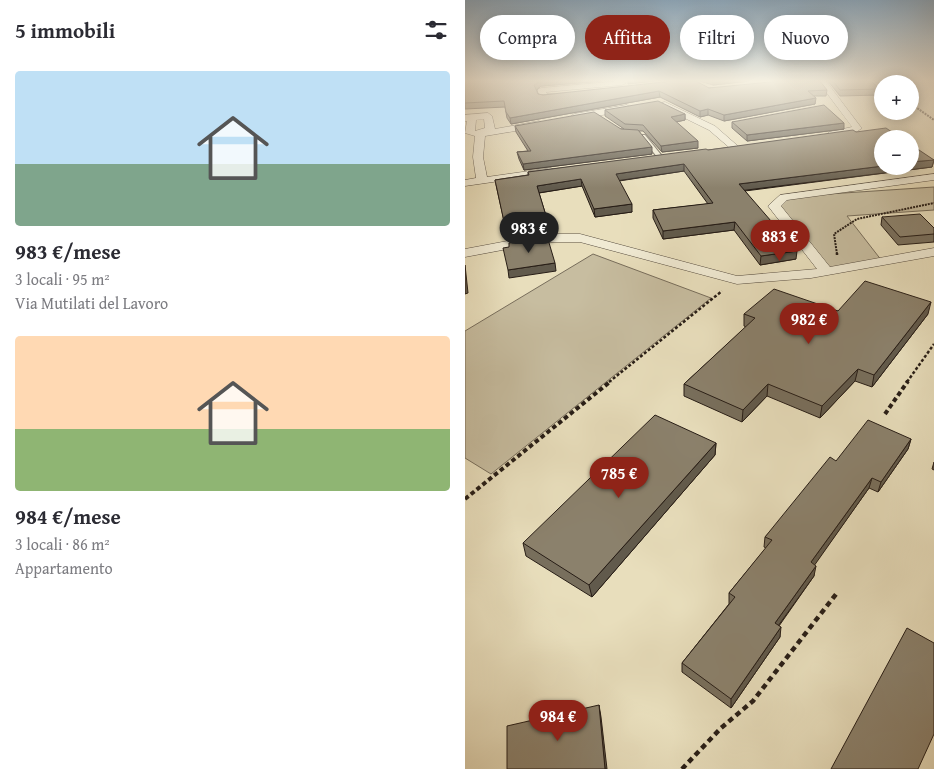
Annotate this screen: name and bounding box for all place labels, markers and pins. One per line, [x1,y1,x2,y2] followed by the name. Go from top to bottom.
[494,212,564,254] pin: 983 €
[745,220,815,262] pin: 883 €
[774,302,844,345] pin: 982 €
[584,456,654,499] pin: 785 €
[523,700,593,742] pin: 984 €

